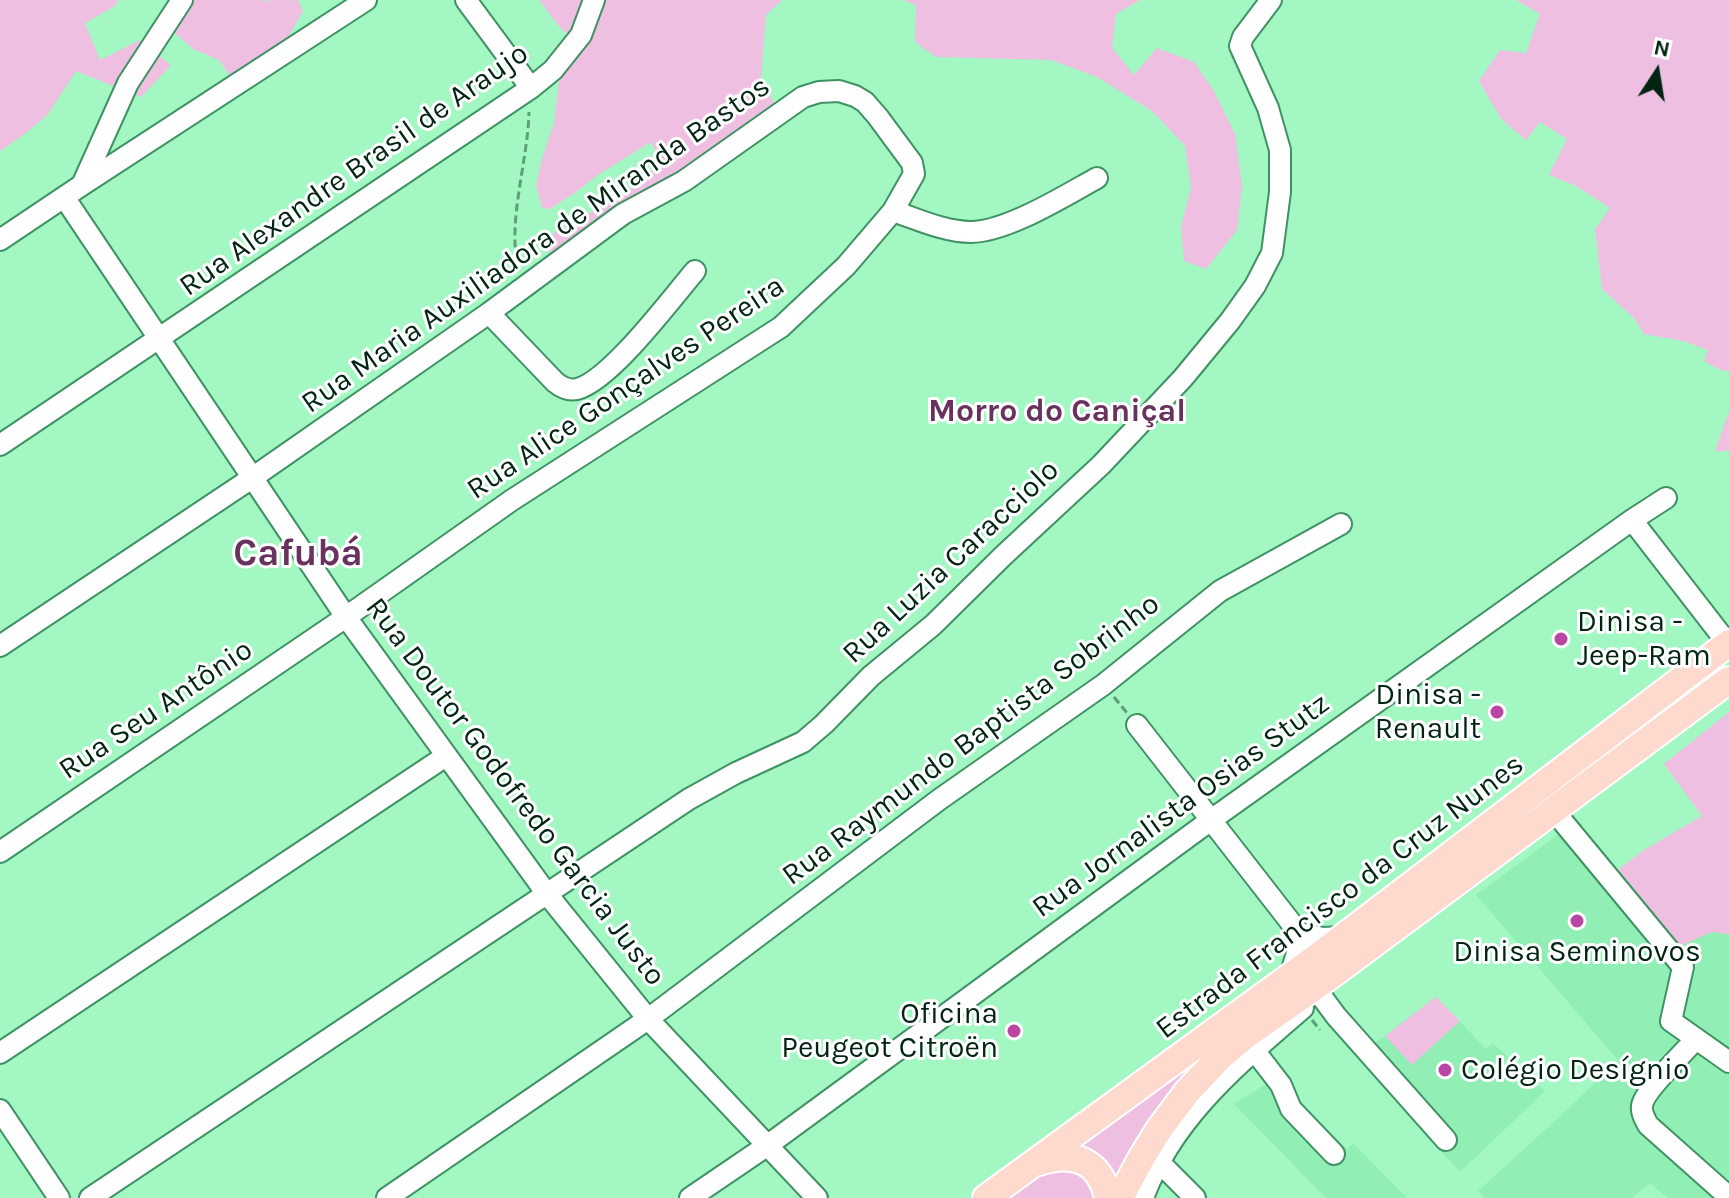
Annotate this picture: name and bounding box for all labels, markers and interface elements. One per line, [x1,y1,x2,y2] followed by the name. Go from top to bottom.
[1617,32,1697,112] north arrow
[1652,34,1672,63] text: N
[173,36,535,304] street label: Rua Alexandre Brasil de Araujo
[295,69,777,421] street label: Rua Maria Auxiliadora de Miranda Bastos
[461,268,791,508] street label: Rua Alice Gonçalves Pereira
[928,393,1186,431] district label: Morro do Caniçal
[835,452,1067,672] street label: Rua Luzia Caracciolo
[233,531,363,577] district label: Cafubá
[775,586,1167,894] street label: Rua Raymundo Baptista Sobrinho
[357,591,673,993] street label: Rua Doutor Godofredo Garcia Justo
[1577,604,1711,674] place label: Dinisa - Jeep-Ram
[1552,630,1570,648] marker: Dinisa - Jeep-Ram
[52,632,260,788] street label: Rua Seu Antônio
[1375,677,1481,748] place label: Dinisa - Renault
[1025,686,1337,926] street label: Rua Jornalista Osias Stutz
[1488,703,1506,721] marker: Dinisa - Renault
[1149,747,1531,1047] street label: Estrada Francisco da Cruz Nunes
[1568,912,1586,930] marker: Dinisa Seminovos
[1453,934,1701,970] place label: Dinisa Seminovos
[781,996,998,1066] place label: Oficina Peugeot Citroën
[1005,1022,1023,1040] marker: Oficina Peugeot Citroën
[1461,1052,1689,1088] place label: Colégio Desígnio
[1436,1061,1454,1079] marker: Colégio Desígnio

